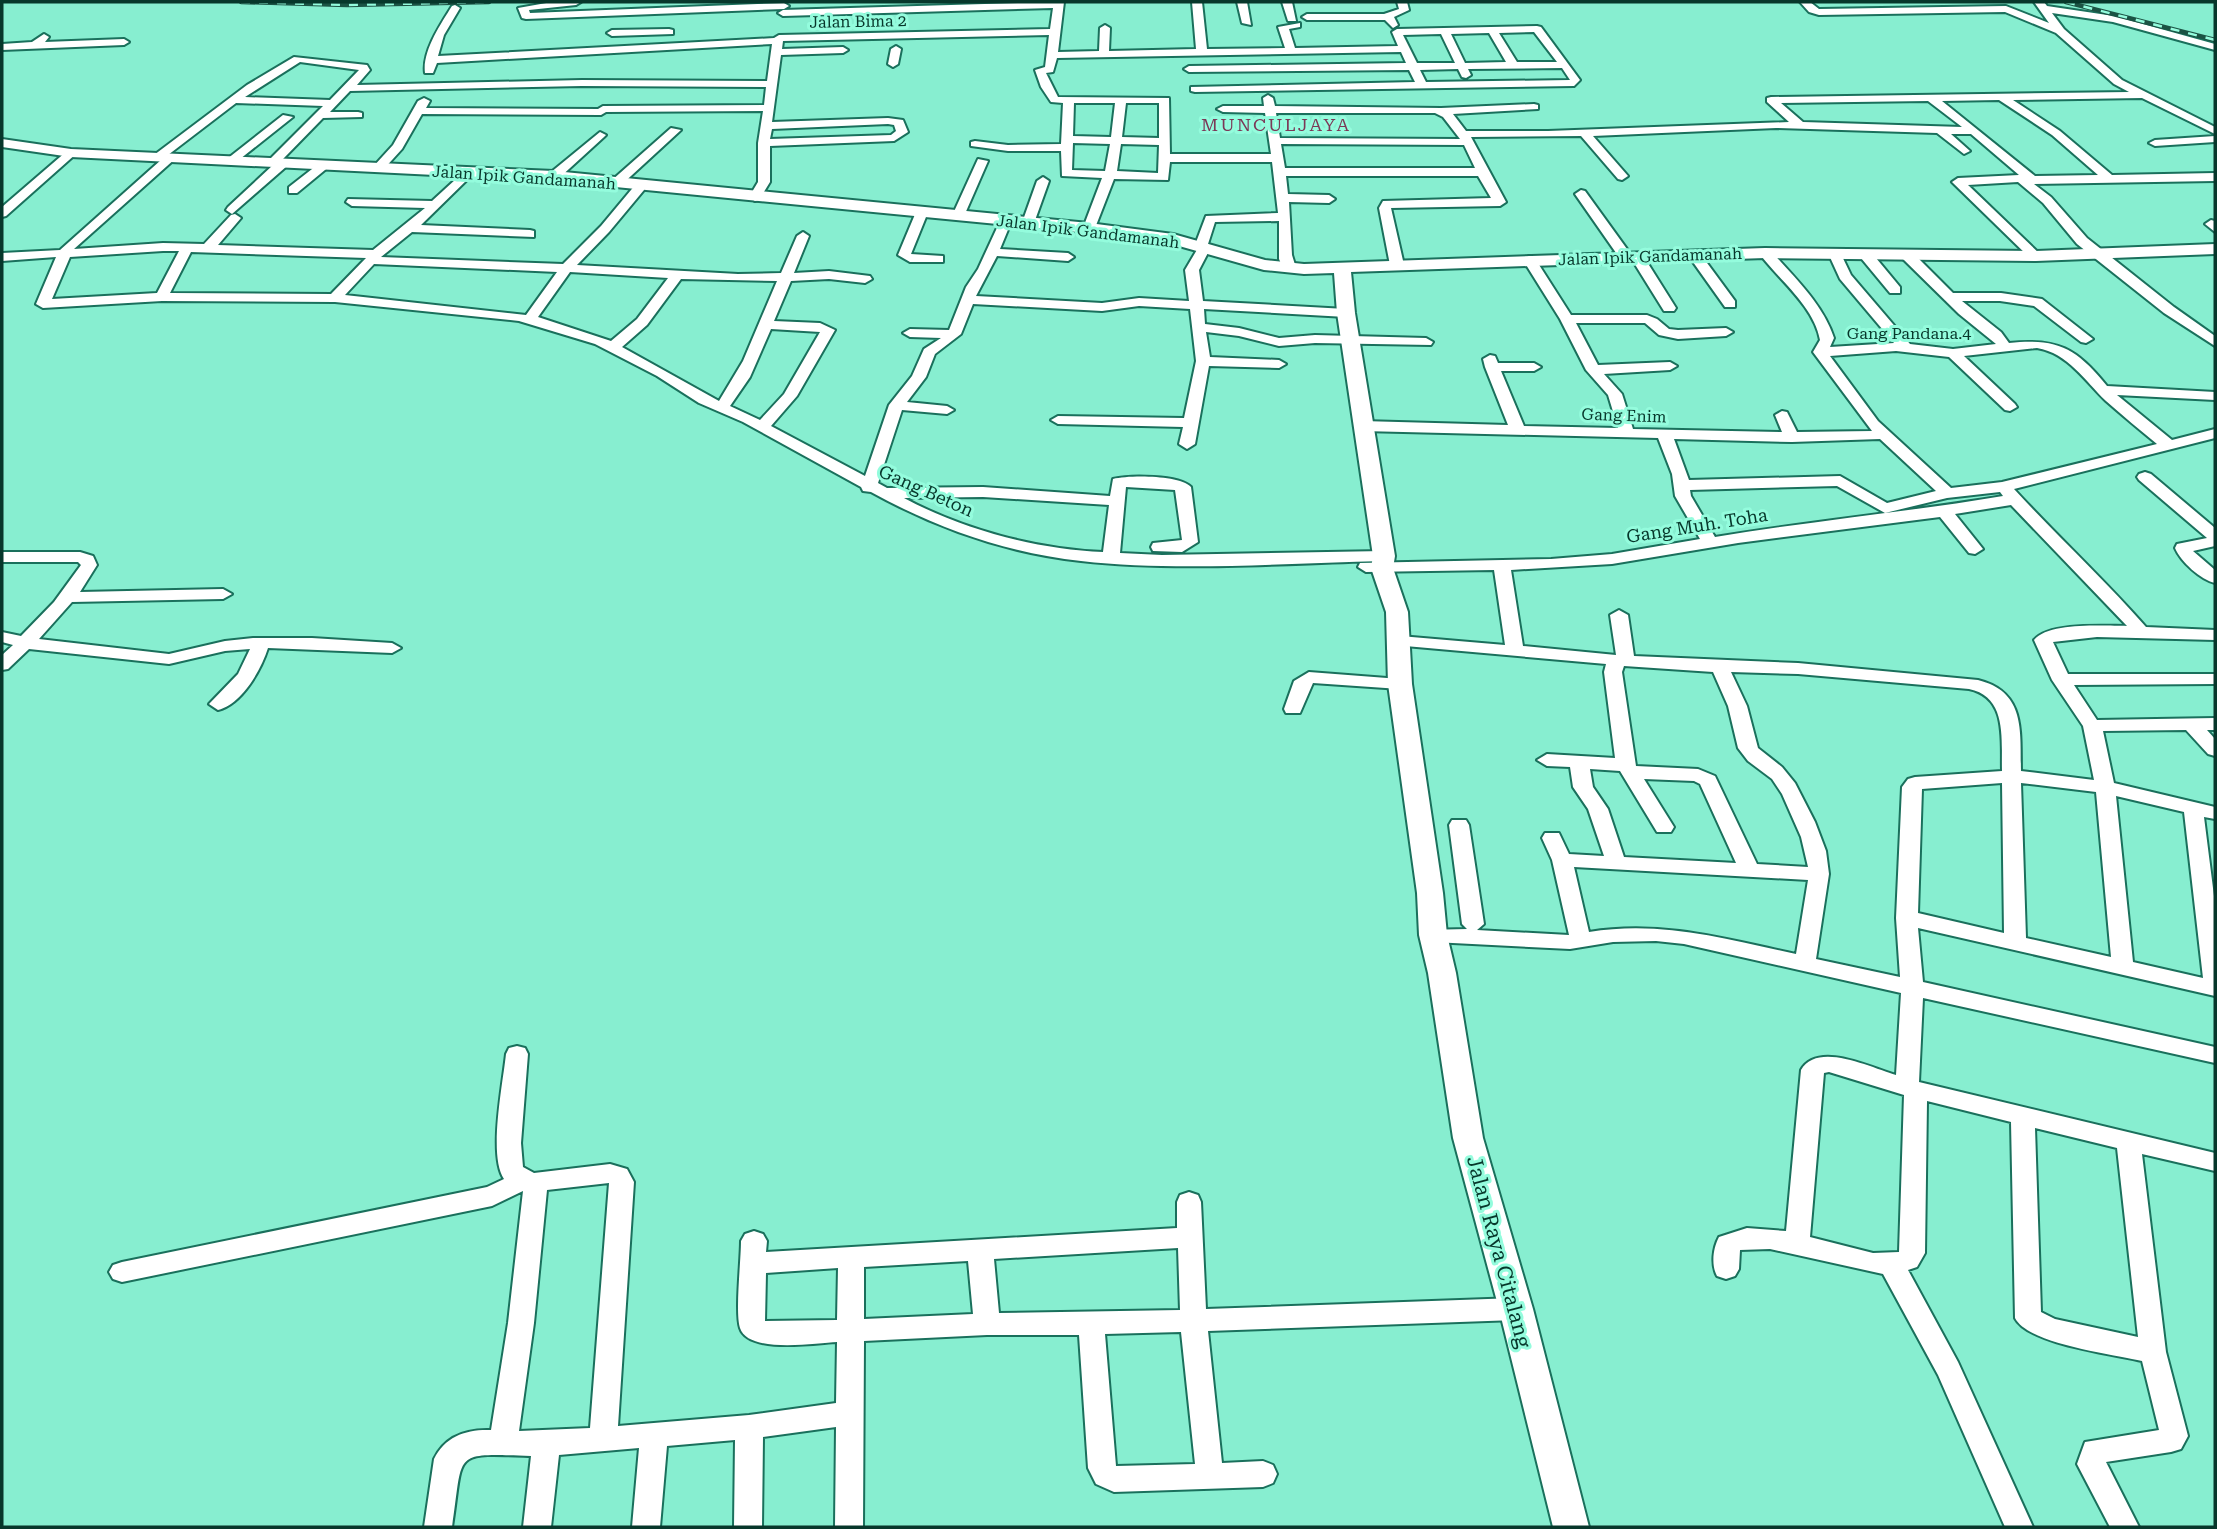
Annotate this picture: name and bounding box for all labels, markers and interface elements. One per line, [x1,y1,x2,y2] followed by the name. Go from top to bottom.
[809,11,907,32] street label: Jalan Bima 2
[1201,114,1351,135] district label: MUNCULJAYA
[431,162,617,193] street label: Jalan Ipik Gandamanah
[995,211,1181,252] street label: Jalan Ipik Gandamanah
[1558,244,1742,269] street label: Jalan Ipik Gandamanah
[1847,324,1971,343] street label: Gang Pandana.4
[1581,405,1667,426] street label: Gang Enim
[876,460,977,521] street label: Gang Beton
[1625,504,1769,547] street label: Gang Muh. Toha
[1462,1153,1536,1351] street label: Jalan Raya Citalang

